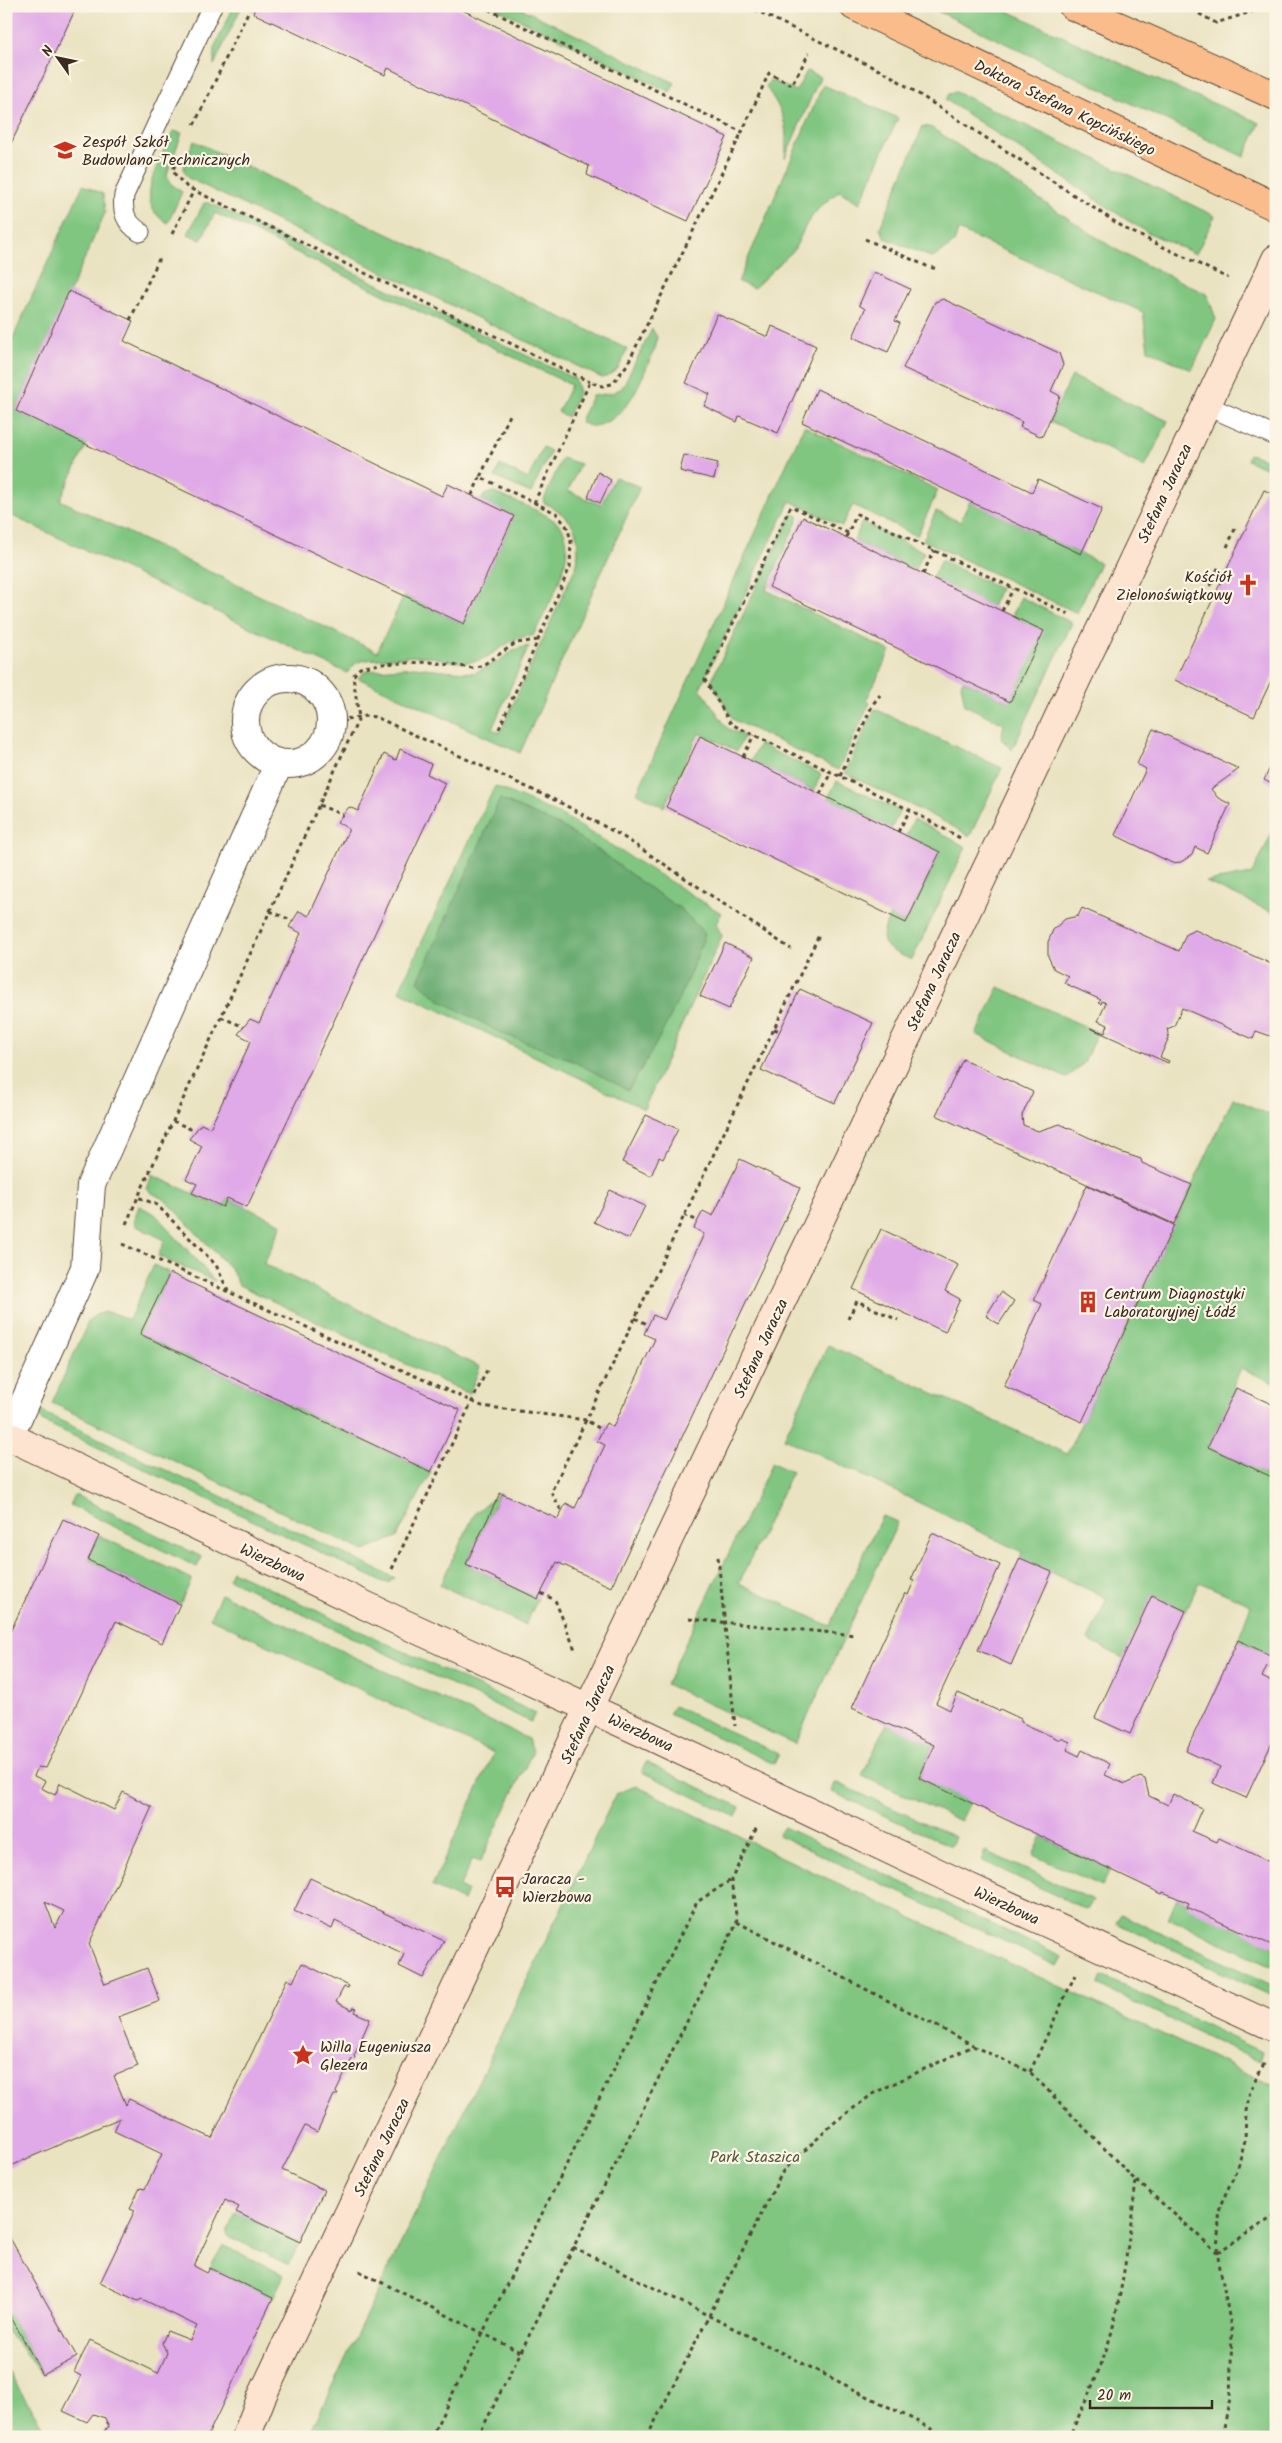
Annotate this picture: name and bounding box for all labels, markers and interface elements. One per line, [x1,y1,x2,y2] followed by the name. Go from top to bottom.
[32,32,82,82] north arrow
[36,42,60,61] text: N
[969,53,1160,163] street label: Doktora Stefana Kopcińskiego
[82,130,250,173] place label: Zespół Szkół Budowlano-Technicznych
[52,137,78,163] school or university icon: Zespół Szkół Budowlano-Technicznych
[1131,440,1199,548] street label: Stefana Jaracza
[1116,565,1233,608] place label: Kościół Zielonoświątkowy
[1235,572,1261,598] church icon: Kościół Zielonoświątkowy
[900,928,968,1036] street label: Stefana Jaracza
[1104,1282,1246,1325] place label: Centrum Diagnostyki Laboratoryjnej Łódź
[1075,1289,1101,1315] building icon: Centrum Diagnostyki Laboratoryjnej Łódź
[727,1295,795,1403] street label: Stefana Jaracza
[235,1537,309,1589] street label: Wierzbowa
[554,1661,622,1769] street label: Stefana Jaracza
[603,1707,677,1759] street label: Wierzbowa
[522,1867,592,1910] place label: Jaracza - Wierzbowa
[492,1874,518,1900] bus stop icon: Jaracza - Wierzbowa
[969,1880,1043,1932] street label: Wierzbowa
[320,2035,431,2078] place label: Willa Eugeniusza Glezera
[290,2042,316,2068] place icon: Willa Eugeniusza Glezera
[348,2094,417,2201] street label: Stefana Jaracza
[710,2145,800,2170] park label: Park Staszica
[1090,2378,1212,2410] scale bar
[1097,2384,1131,2408] text: 20 m

